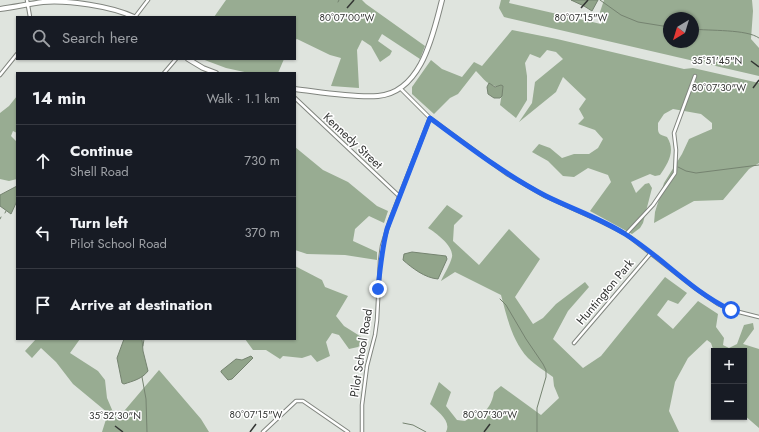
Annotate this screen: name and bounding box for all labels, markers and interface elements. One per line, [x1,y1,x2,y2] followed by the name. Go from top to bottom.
[320,10,375,25] text: 80°07'00"W
[554,10,608,25] text: 80°07'15"W
[663,12,699,48] north arrow
[16,16,296,60] search box
[30,27,52,49] icon: search
[62,27,138,49] text: Search here
[692,53,742,68] text: 35°51'45"N
[692,80,746,95] text: 80°07'30"W
[32,86,86,110] text: 14 min
[206,89,280,108] text: Walk · 1.1 km
[319,109,387,173] street label: Kennedy Street
[70,140,133,162] text: Continue
[32,150,54,172] icon: ahead
[244,151,280,170] text: 730 m
[70,162,129,181] text: Shell Road
[70,212,128,234] text: Turn left
[32,222,54,244] icon: left
[244,223,280,242] text: 370 m
[70,234,167,253] text: Pilot School Road
[572,255,638,329] street label: Huntington Park
[369,280,387,298] route end
[32,294,54,316] icon: arrive
[70,294,212,316] text: Arrive at destination
[722,301,740,319] route start
[345,307,377,399] street label: Pilot School Road
[711,348,747,420] map controls
[711,348,747,384] button: +
[711,384,747,420] button: −
[229,407,283,422] text: 80°07'15"W
[463,407,517,422] text: 80°07'30"W
[89,408,141,423] text: 35°52'30"N

